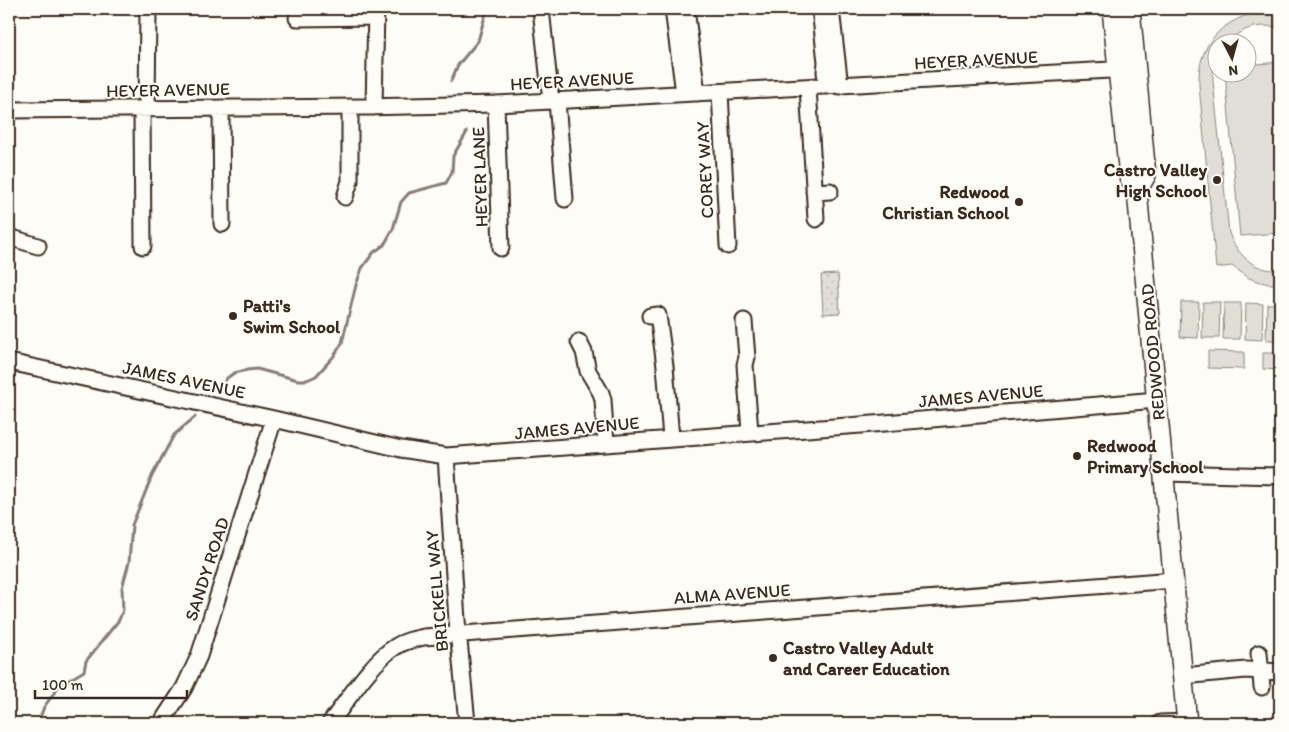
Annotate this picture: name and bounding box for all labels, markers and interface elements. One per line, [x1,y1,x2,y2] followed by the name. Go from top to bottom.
[1206,32,1256,82] north arrow
[914,46,1038,74] street label: HEYER AVENUE
[1228,61,1239,79] text: N
[510,67,634,95] street label: HEYER AVENUE
[106,78,230,102] street label: HEYER AVENUE
[691,120,719,219] street label: COREY WAY
[467,126,493,228] street label: HEYER LANE
[1104,159,1208,202] place label: Castro Valley High School
[1211,174,1223,186] marker: Castro Valley High School
[882,181,1010,224] place label: Redwood Christian School
[1013,196,1025,208] marker: Redwood Christian School
[1136,283,1170,421] street label: REDWOOD ROAD
[243,295,341,338] place label: Patti's Swim School
[227,310,239,322] marker: Patti's Swim School
[121,356,247,404] street label: JAMES AVENUE
[918,380,1044,412] street label: JAMES AVENUE
[514,412,640,444] street label: JAMES AVENUE
[1087,435,1204,478] place label: Redwood Primary School
[1071,450,1083,462] marker: Redwood Primary School
[180,514,234,624] street label: SANDY ROAD
[421,529,453,653] street label: BRICKELL WAY
[673,579,791,609] street label: ALMA AVENUE
[783,637,950,680] place label: Castro Valley Adult and Career Education
[767,652,779,664] marker: Castro Valley Adult and Career Education
[35,667,188,699] scale bar
[42,676,84,694] text: 100 m

